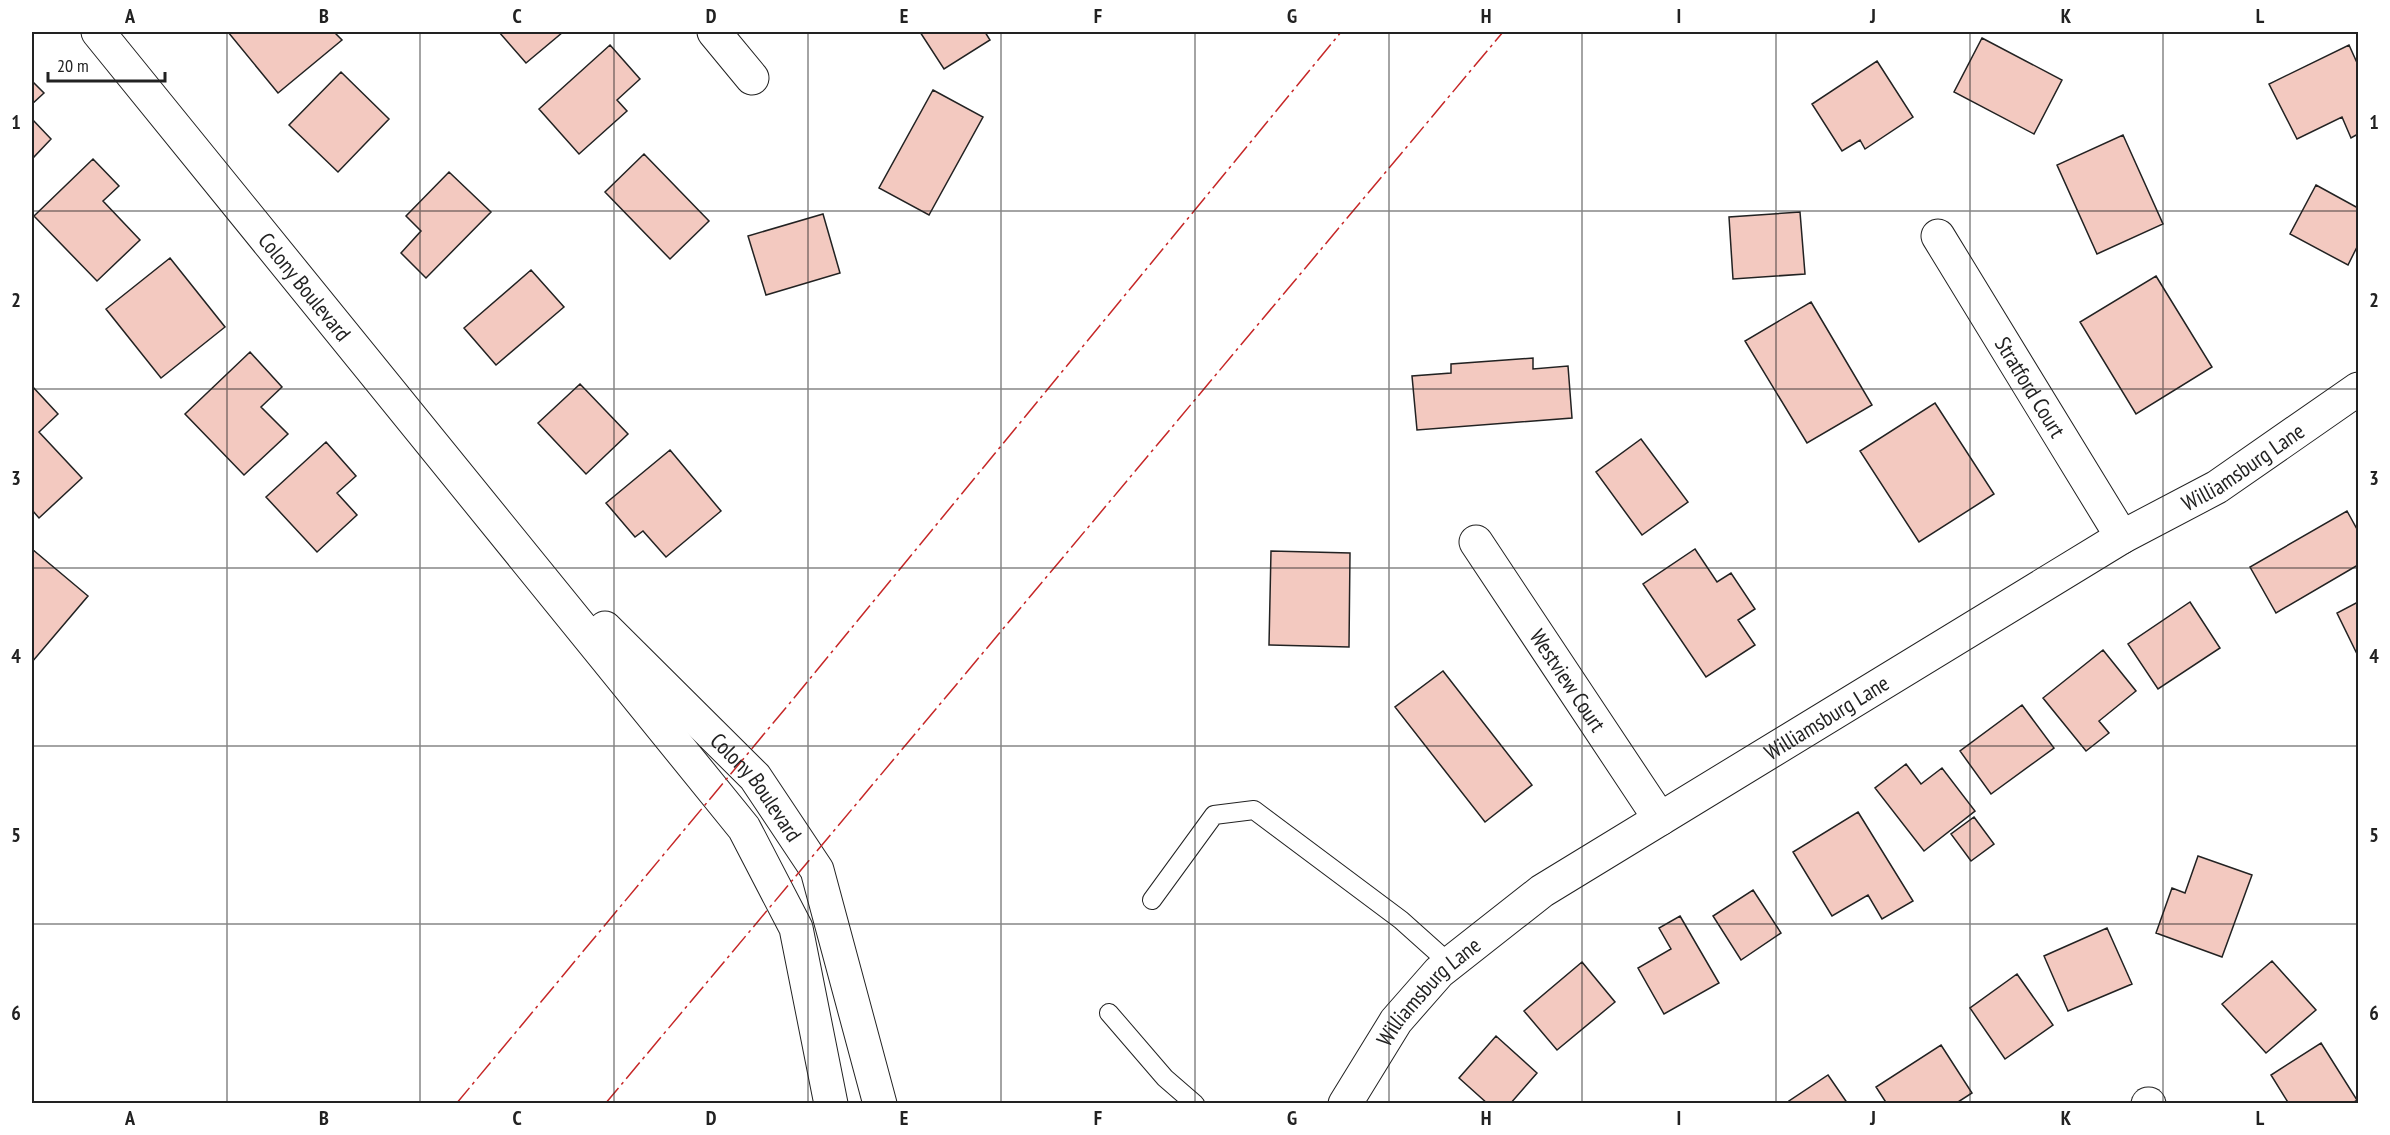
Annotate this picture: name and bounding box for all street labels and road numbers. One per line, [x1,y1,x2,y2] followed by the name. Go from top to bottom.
[252,227,357,347] street label: Colony Boulevard
[1989,332,2072,442] street label: Stratford Court
[2177,417,2310,517] street label: Williamsburg Lane
[1524,624,1612,737] street label: Westview Court
[1759,669,1894,766] street label: Williamsburg Lane
[704,727,808,847] street label: Colony Boulevard
[1370,931,1486,1051] street label: Williamsburg Lane

